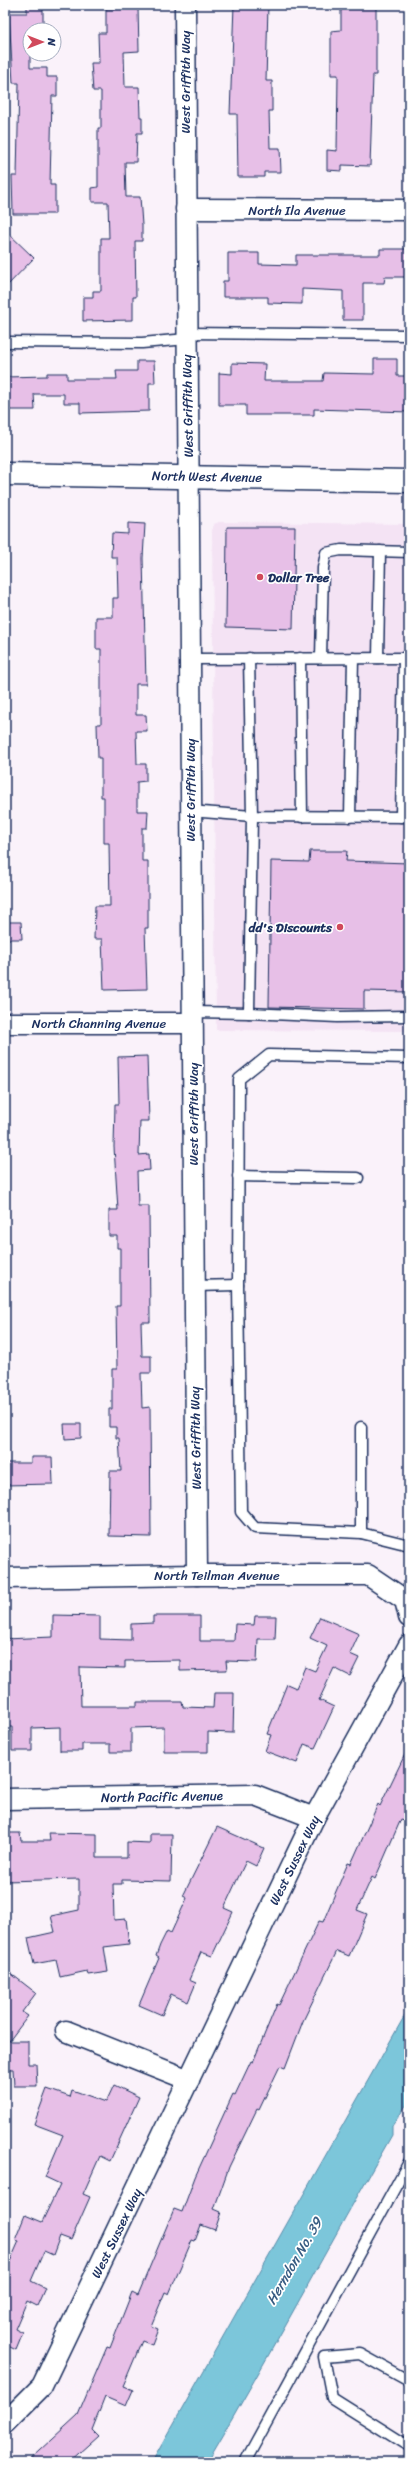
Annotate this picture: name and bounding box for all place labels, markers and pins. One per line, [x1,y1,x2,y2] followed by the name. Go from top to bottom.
[268,566,330,589] place label: Dollar Tree
[255,572,265,582] marker: Dollar Tree
[249,916,333,939] place label: dd's Discounts
[335,922,345,932] marker: dd's Discounts

